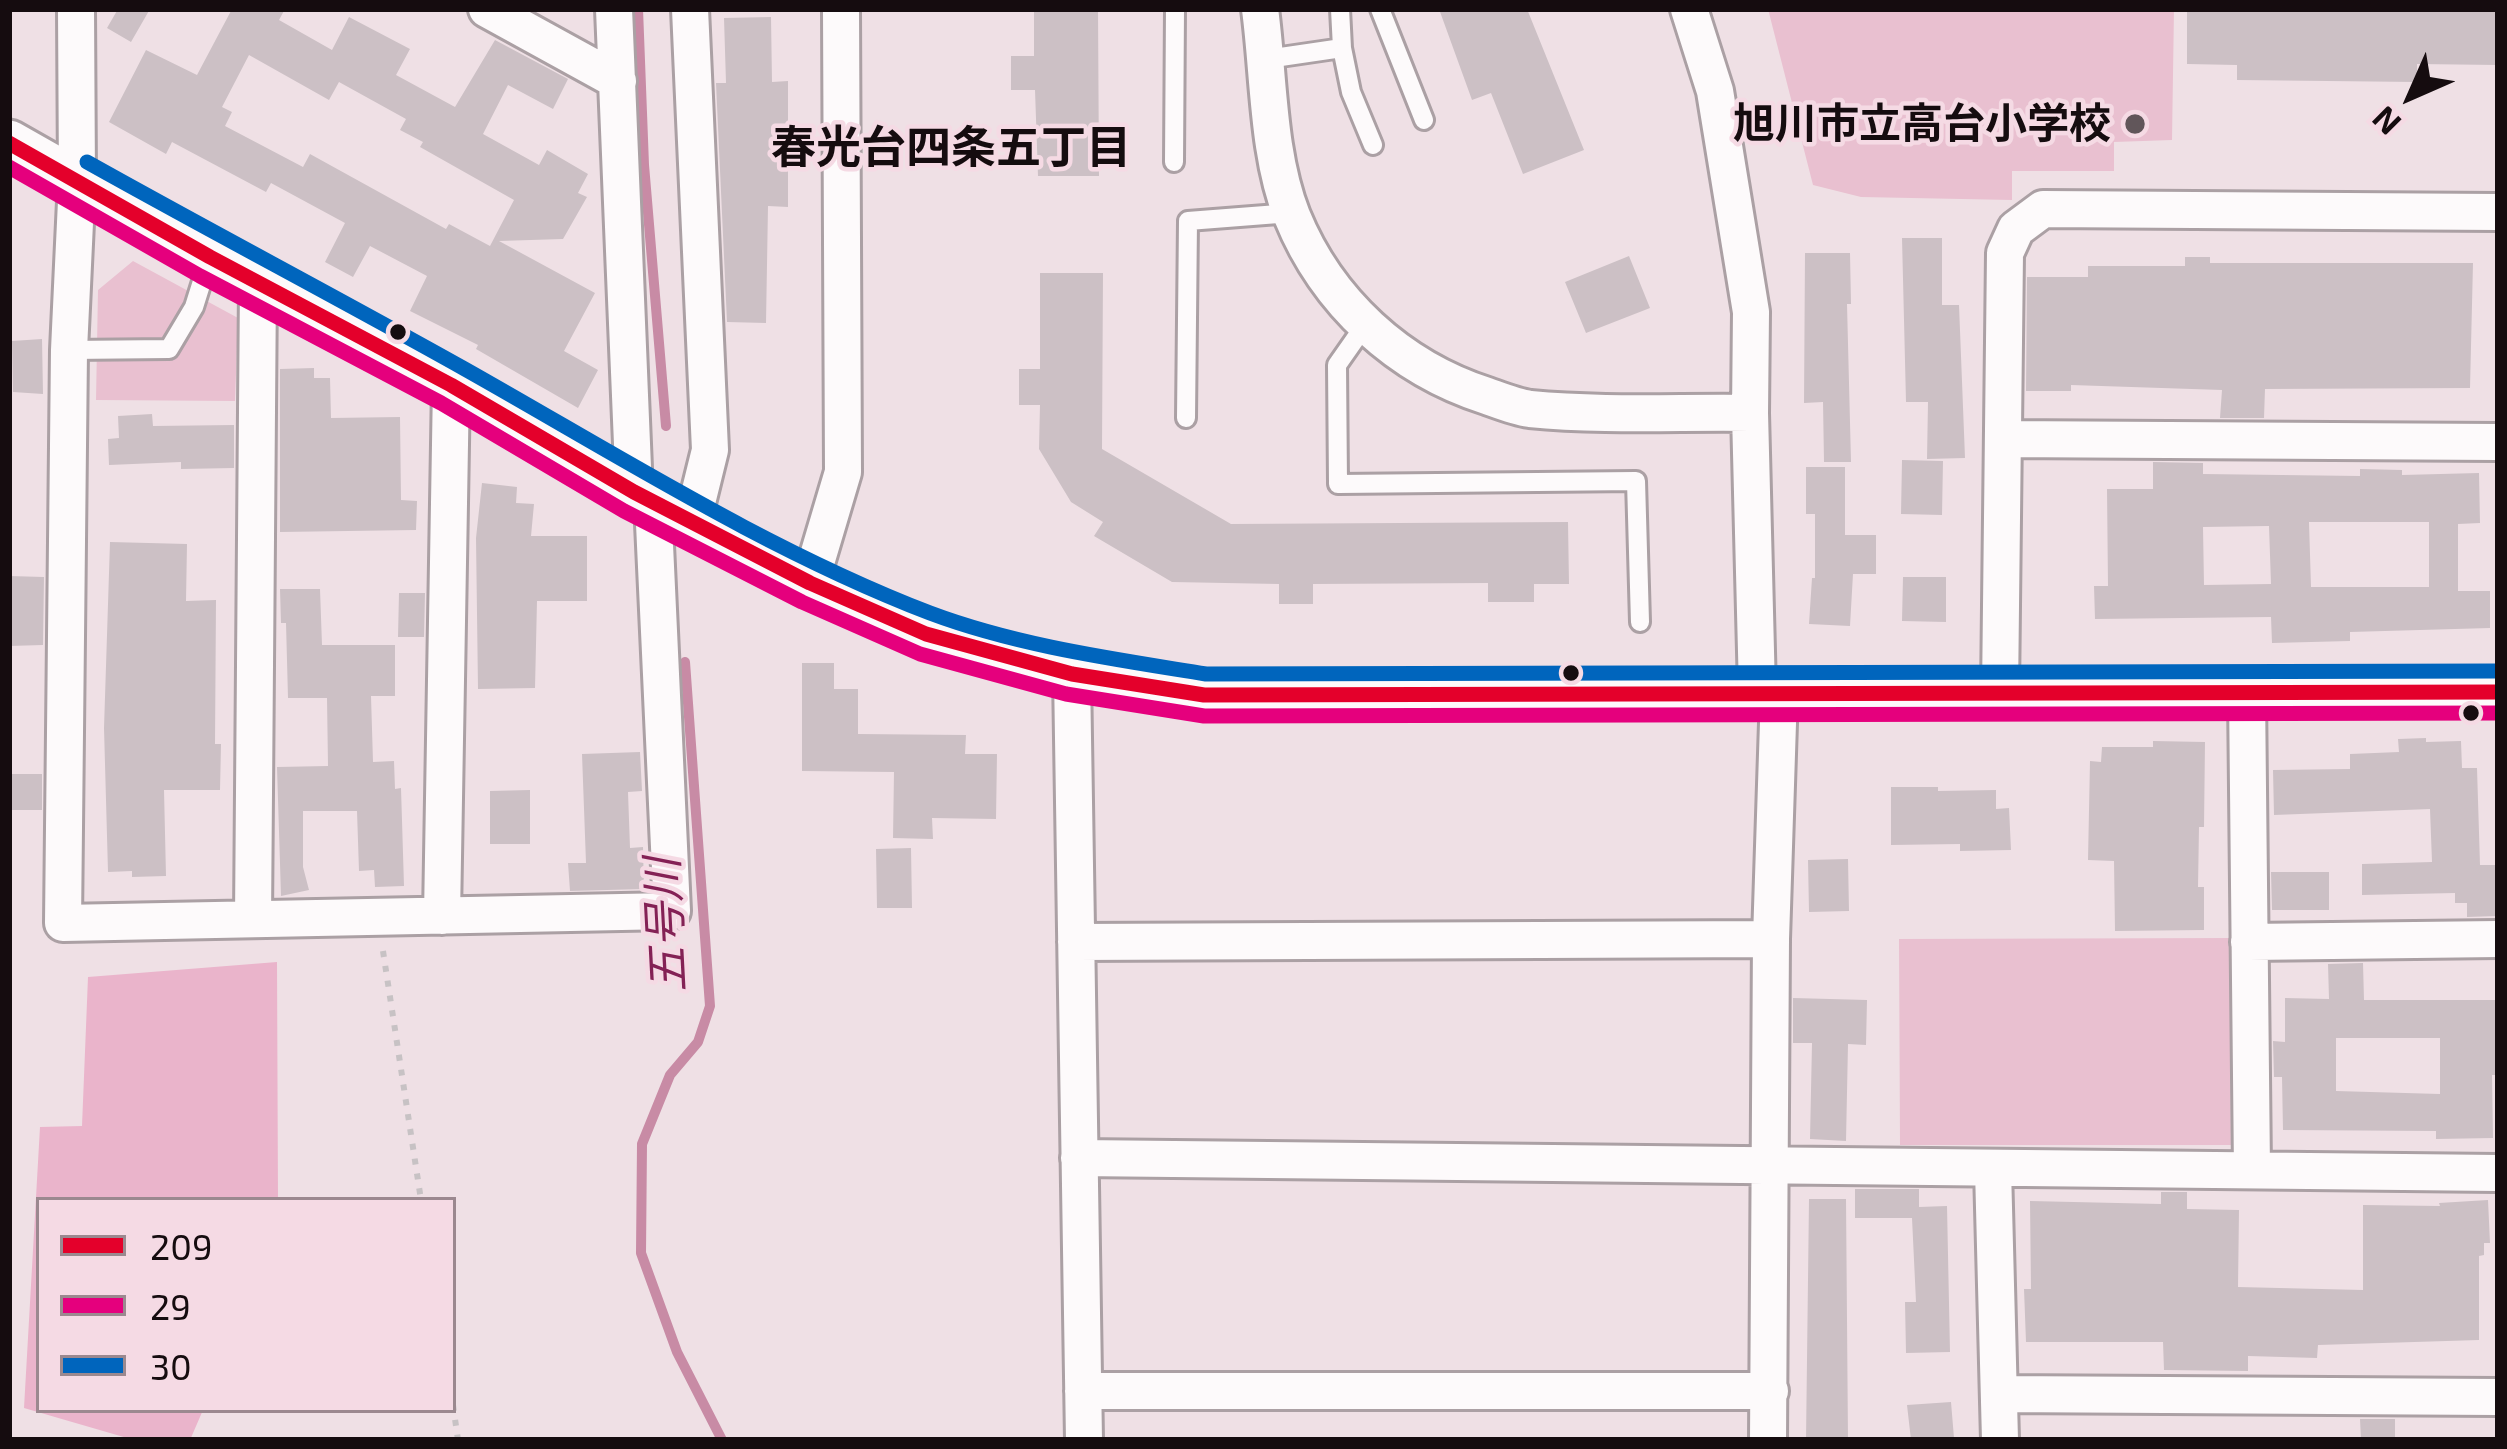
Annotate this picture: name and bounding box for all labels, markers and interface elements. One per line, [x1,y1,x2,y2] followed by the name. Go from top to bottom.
[2351,36,2471,156] north arrow
[1733,99,2111,149] place label: 旭川市立高台小学校
[2363,99,2408,144] text: N
[2122,111,2148,137] marker: 旭川市立高台小学校
[771,121,1131,175] district label: 春光台四条五丁目
[387,321,409,343] unlabelled marker
[1560,662,1582,684] unlabelled marker
[2460,702,2482,724] unlabelled marker
[636,856,696,994] water label: 五号川
[36,1197,456,1413] legend
[150,1224,213,1267] text: 209
[150,1284,191,1327] text: 29
[150,1344,192,1387] text: 30

